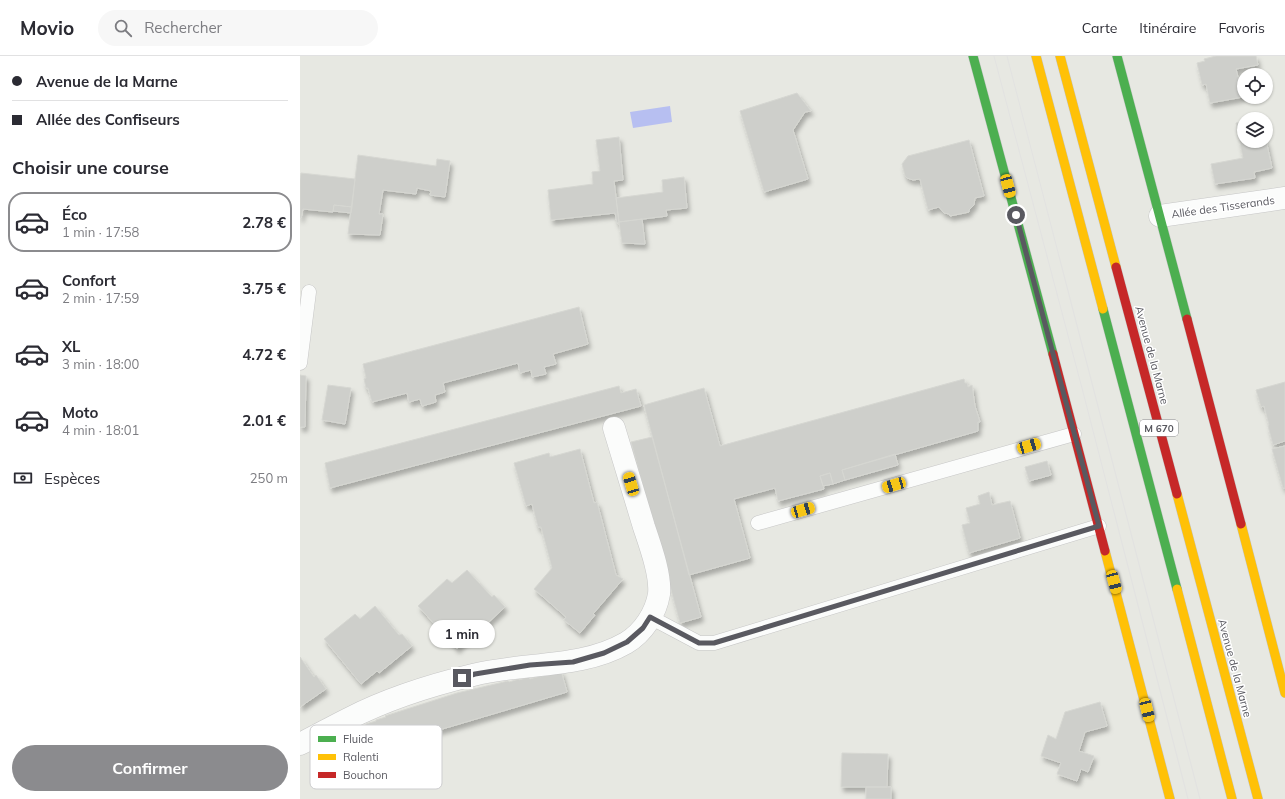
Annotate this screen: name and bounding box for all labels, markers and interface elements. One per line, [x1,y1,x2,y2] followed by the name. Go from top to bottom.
[98,10,378,46] search box
[20,16,74,40] text: Movio
[112,17,134,39] icon: search
[144,18,222,37] text: Rechercher
[1082,19,1117,37] text: Carte
[1139,19,1196,37] text: Itinéraire
[1218,19,1265,37] text: Favoris
[1237,68,1273,148] map controls
[1237,68,1273,104] button: locate
[36,72,178,91] text: Avenue de la Marne
[36,110,180,129] text: Allée des Confiseurs
[1237,112,1273,148] button: layers
[12,156,169,179] text: Choisir une course
[999,173,1017,199] car
[1170,193,1276,221] street label: Allée des Tisserands
[14,204,50,240] icon: car
[62,205,87,224] text: Éco
[1007,206,1025,224] route start
[242,213,286,232] text: 2.78 €
[62,224,139,240] text: 1 min · 17:58
[14,270,50,306] icon: car
[62,271,116,290] text: Confort
[242,279,286,298] text: 3.75 €
[62,290,139,306] text: 2 min · 17:59
[1132,304,1172,406] street label: Avenue de la Marne
[14,336,50,372] icon: car
[62,337,80,356] text: XL
[242,345,286,364] text: 4.72 €
[62,356,139,372] text: 3 min · 18:00
[14,402,50,438] icon: car
[62,403,98,422] text: Moto
[242,411,286,430] text: 2.01 €
[1140,420,1178,436] road number: M 670
[62,422,139,438] text: 4 min · 18:01
[1016,437,1042,455] car
[12,467,34,489] icon: cash
[44,469,100,488] text: Espèces
[250,470,288,486] text: 250 m
[622,471,640,497] car
[881,476,907,494] car
[790,501,816,519] car
[1105,569,1123,595] car
[1215,617,1255,719] street label: Avenue de la Marne
[429,620,495,648] callout: 1 min
[445,626,479,642] text: 1 min
[453,669,471,687] route end
[1138,697,1156,723] car
[310,725,442,789] legend
[343,732,373,746] text: Fluide
[12,745,288,791] button: Confirmer
[343,750,379,764] text: Ralenti
[343,768,388,782] text: Bouchon

